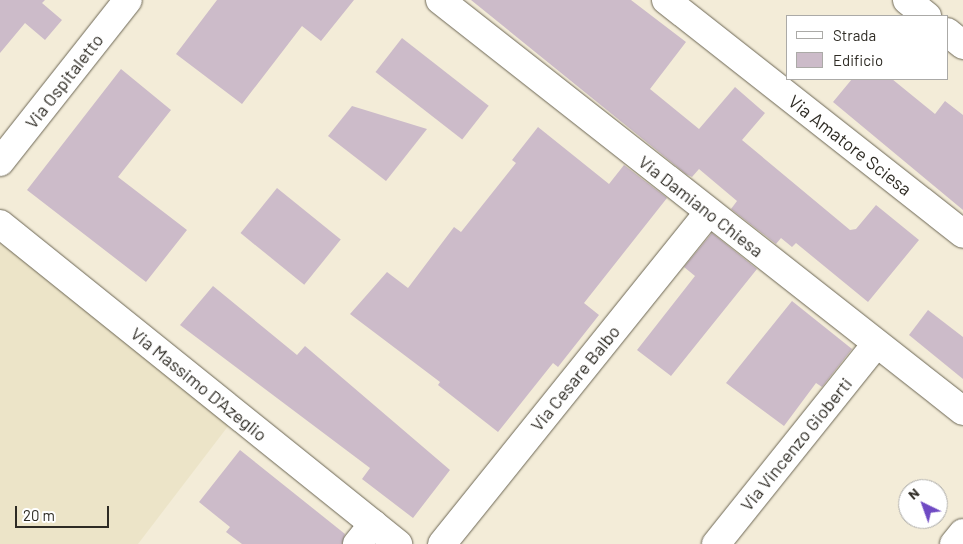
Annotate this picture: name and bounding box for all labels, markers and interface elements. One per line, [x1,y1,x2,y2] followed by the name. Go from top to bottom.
[786,15,948,80] legend
[833,26,876,44] text: Strada
[20,29,108,133] street label: Via Ospitaletto
[833,51,883,69] text: Edificio
[784,90,916,200] street label: Via Amatore Sciesa
[634,151,768,261] street label: Via Damiano Chiesa
[526,321,624,435] street label: Via Cesare Balbo
[127,322,271,446] street label: Via Massimo D'Azeglio
[736,373,856,515] street label: Via Vincenzo Gioberti
[898,479,948,529] north arrow
[904,484,922,503] text: N
[18,496,111,528] scale bar
[23,506,55,524] text: 20 m

